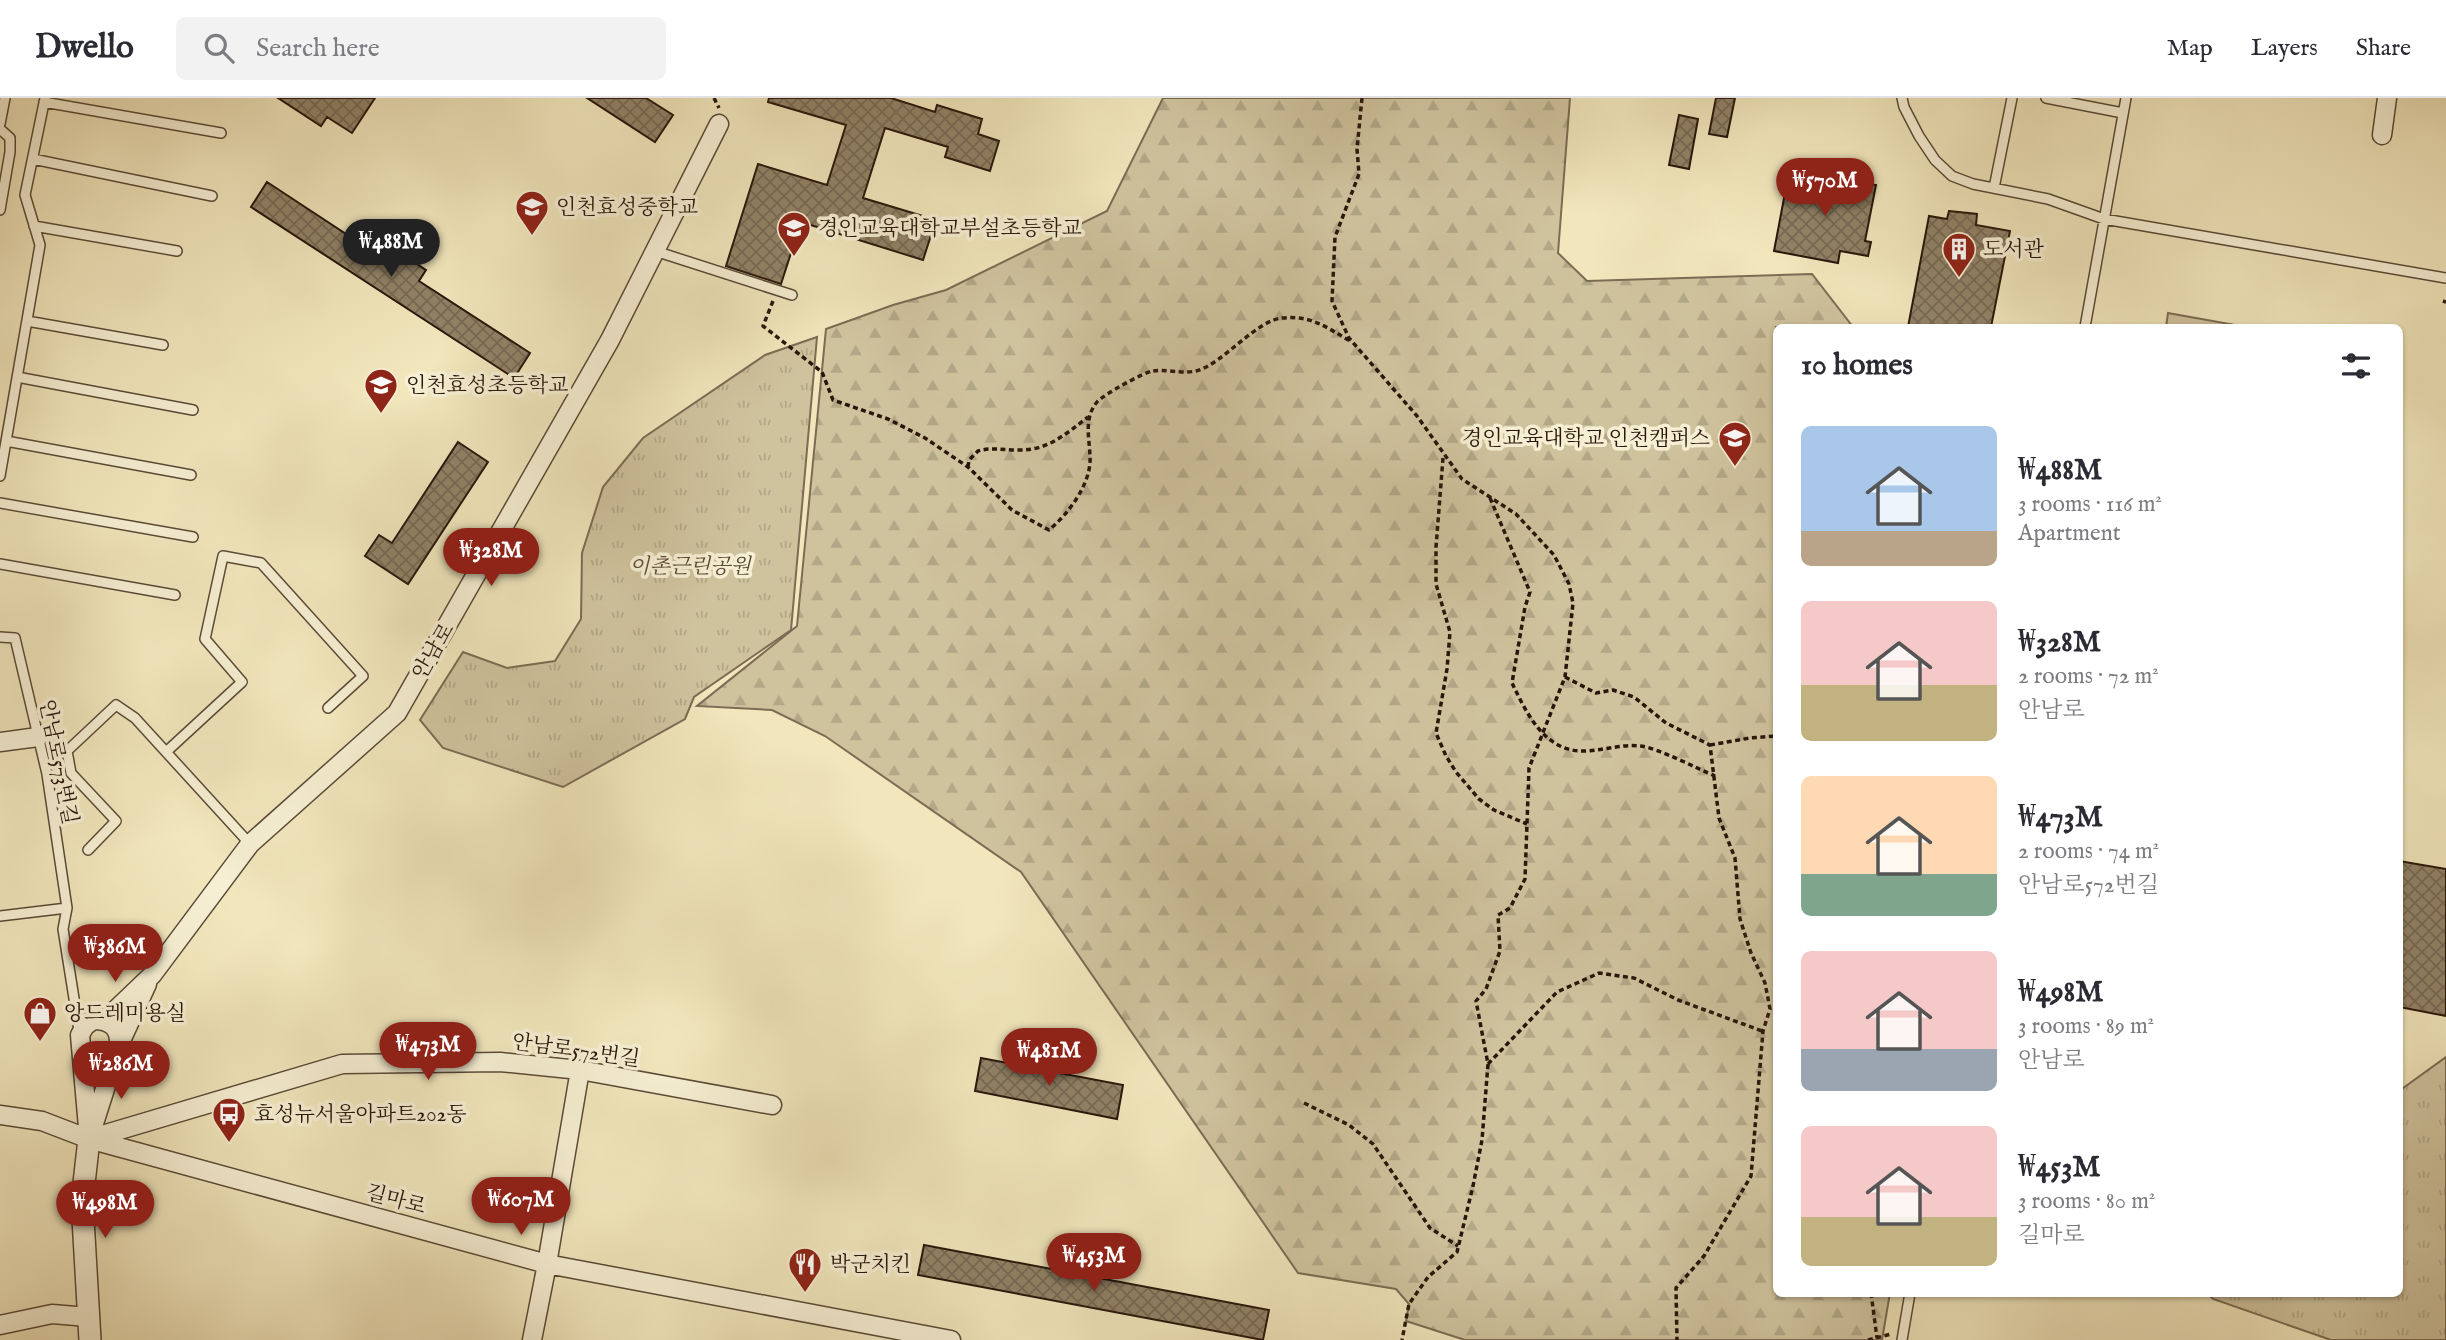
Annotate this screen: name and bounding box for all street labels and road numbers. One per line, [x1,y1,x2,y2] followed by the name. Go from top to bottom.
[407,619,461,685] street label: 안남로
[32,698,83,827] street label: 안남로573번길
[510,1029,641,1074] street label: 안남로572번길
[363,1180,428,1221] street label: 길마로

